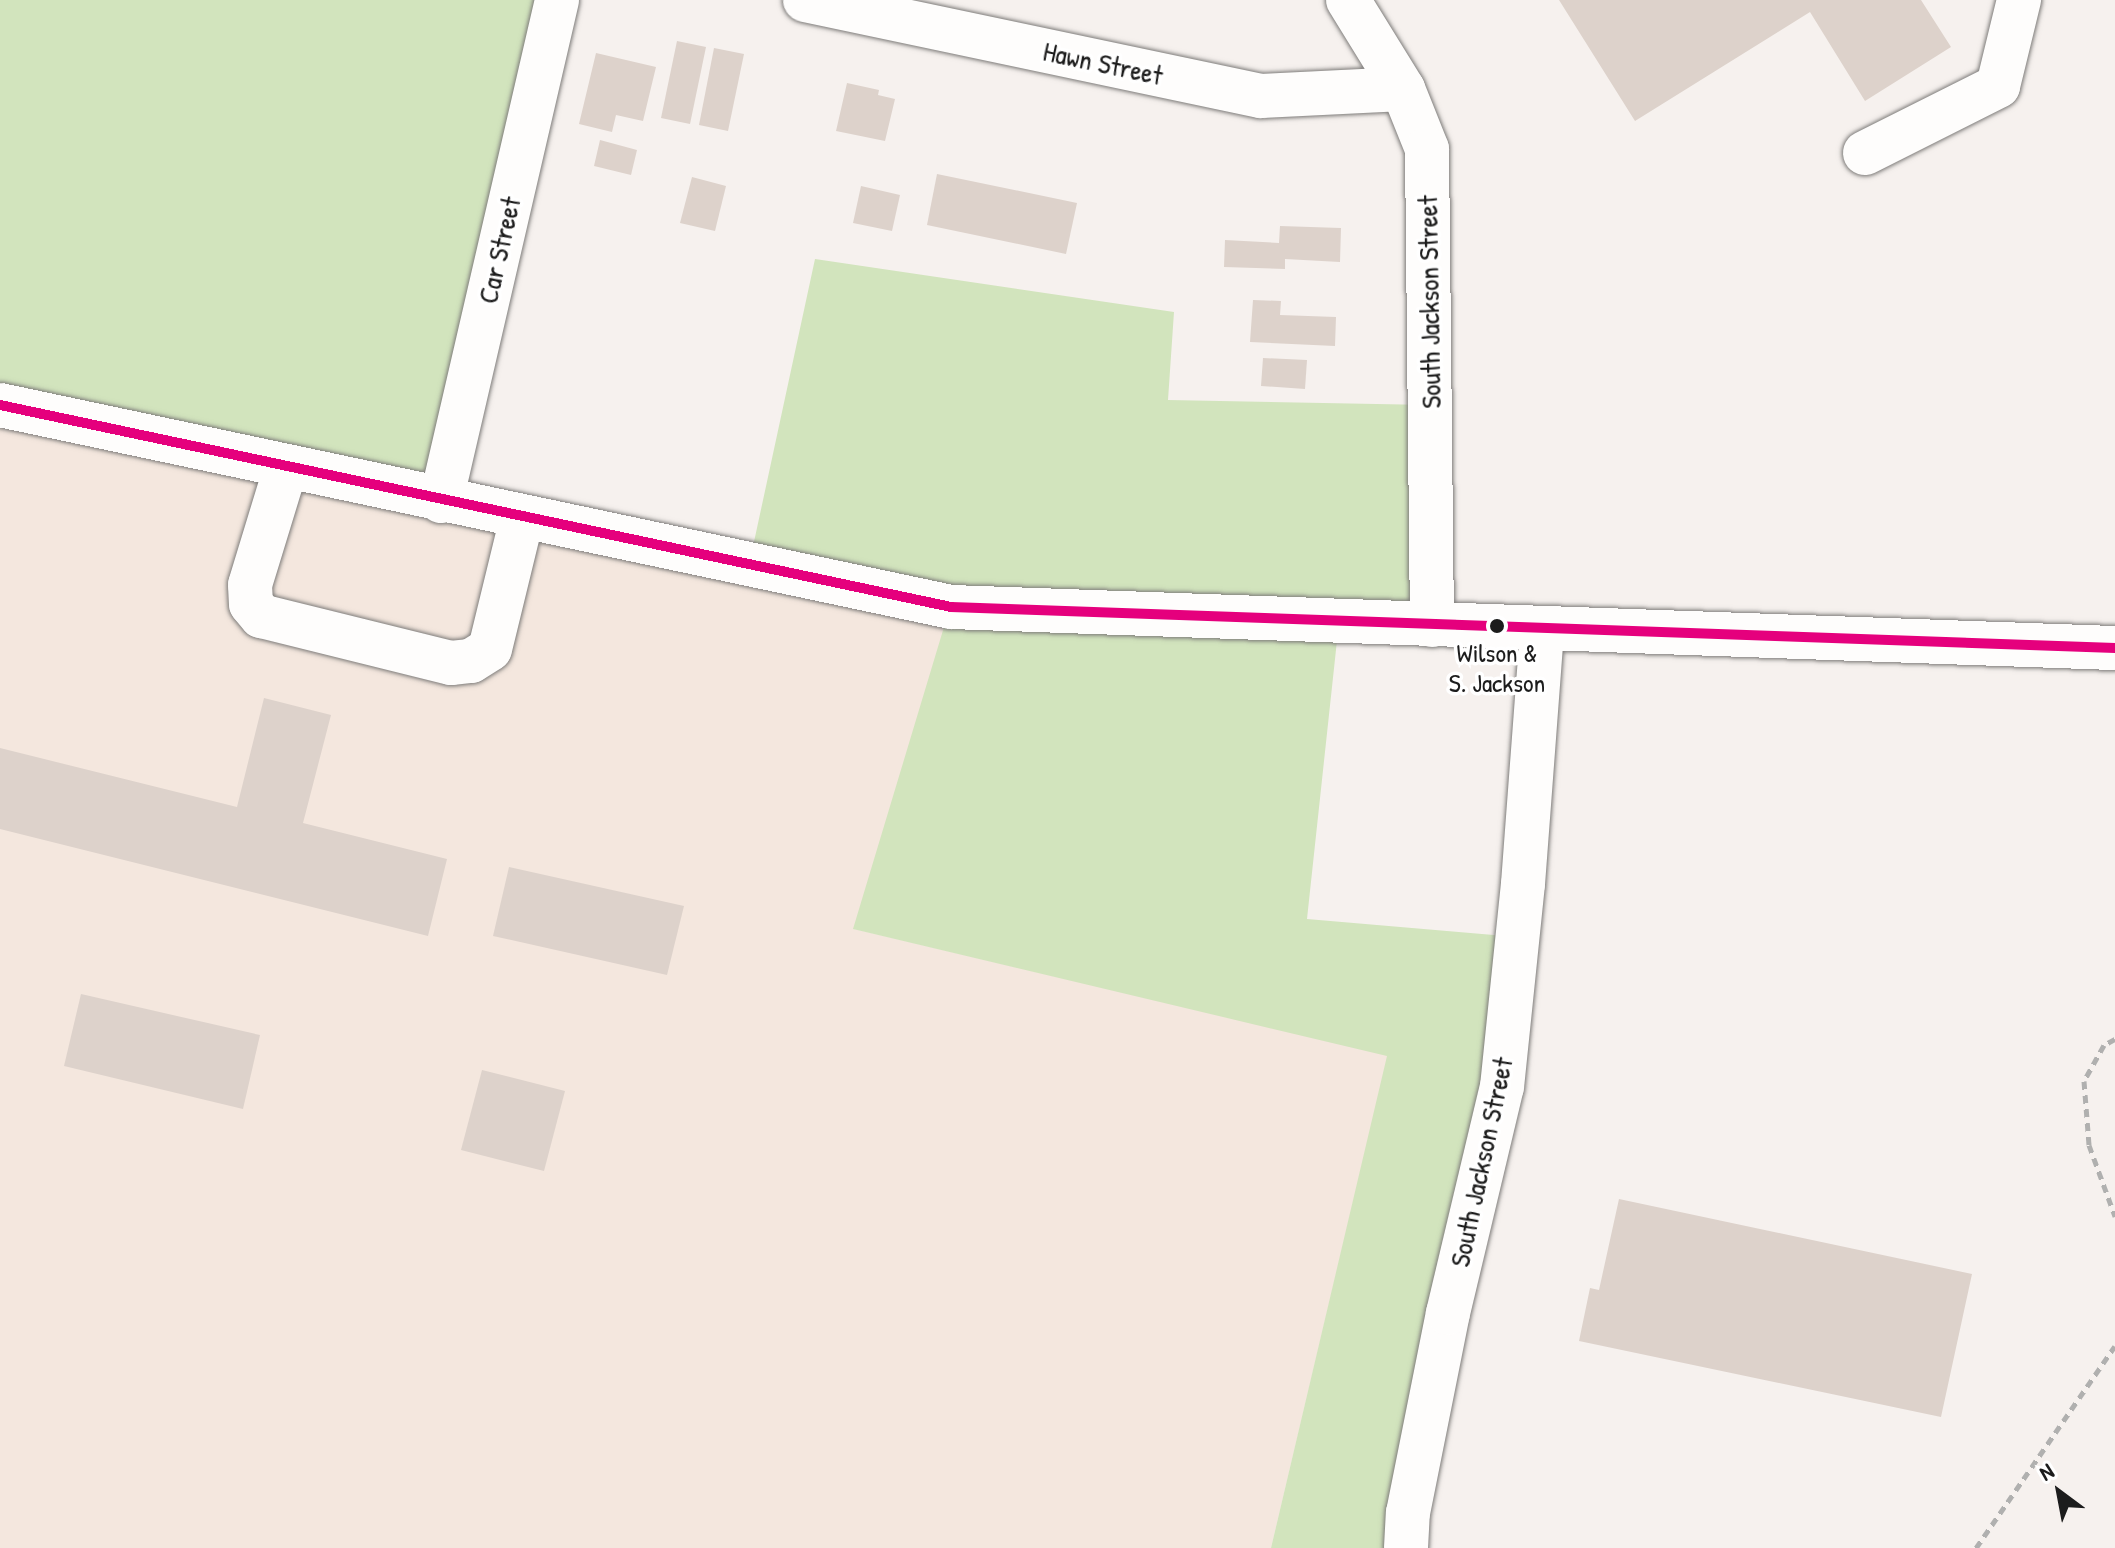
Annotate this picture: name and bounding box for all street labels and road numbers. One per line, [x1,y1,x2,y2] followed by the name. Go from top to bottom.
[1040,34,1166,92] street label: Hawn Street
[470,193,528,307] street label: Car Street
[1410,195,1448,409] street label: South Jackson Street
[1442,1054,1520,1270] street label: South Jackson Street

